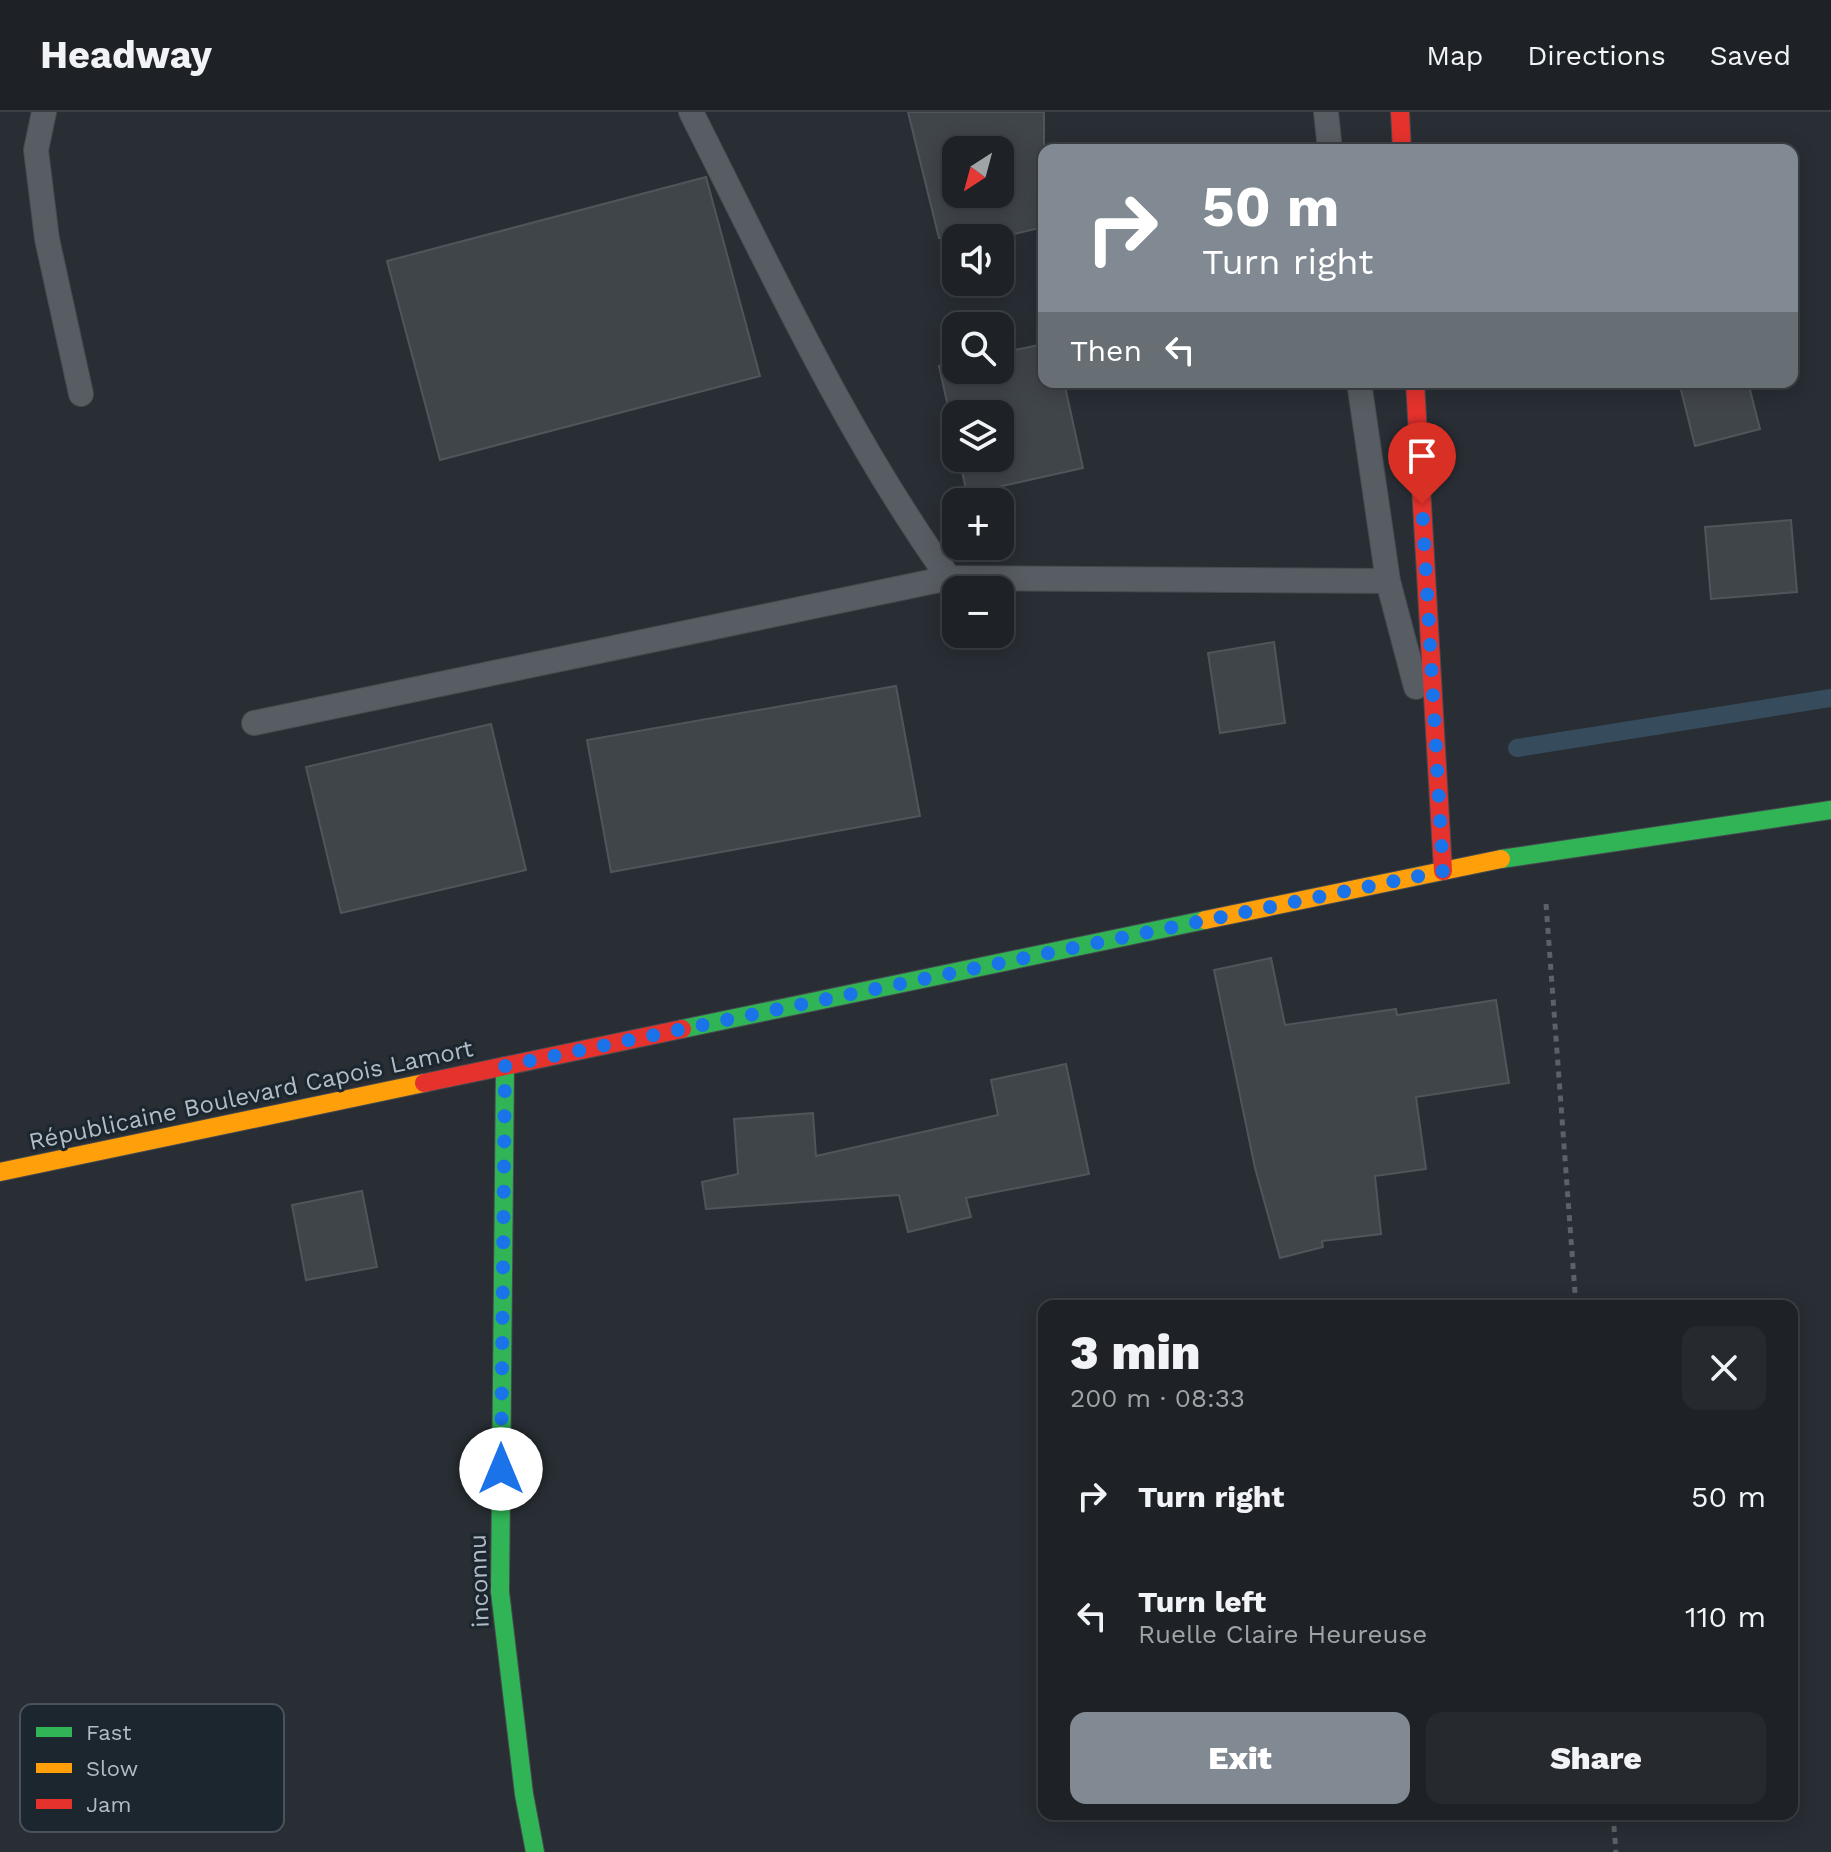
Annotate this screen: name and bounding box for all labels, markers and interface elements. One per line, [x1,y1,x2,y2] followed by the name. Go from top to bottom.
[40,33,212,77] text: Headway
[1426,39,1483,72] text: Map
[1527,39,1666,72] text: Directions
[1710,39,1791,72] text: Saved
[942,136,1014,208] north arrow
[942,136,1014,648] map controls
[1202,174,1339,240] text: 50 m
[1070,176,1174,280] icon: right
[942,224,1014,296] button: sound
[1202,241,1373,283] text: Turn right
[942,312,1014,384] button: search
[1158,328,1202,372] icon: left
[1070,333,1142,368] text: Then
[942,400,1014,472] button: layers
[1388,422,1456,504] pin
[1400,434,1444,478] icon: arrive
[942,488,1014,560] button: +
[942,576,1014,648] button: −
[26,1034,476,1156] street label: Républicaine Boulevard Capois Lamort
[1070,1324,1201,1381] text: 3 min
[1682,1326,1766,1410] button: close
[1070,1383,1245,1413] text: 200 m · 08:33
[459,1427,543,1511] position arrow
[1070,1474,1114,1518] icon: right
[1138,1479,1284,1514] text: Turn right
[1691,1479,1766,1514] text: 50 m
[463,1534,495,1628] street label: inconnu
[1138,1584,1266,1619] text: Turn left
[1070,1594,1114,1638] icon: left
[1685,1599,1766,1634] text: 110 m
[1138,1619,1427,1649] text: Ruelle Claire Heureuse
[20,1704,284,1832] legend
[1070,1712,1410,1804] button: Exit
[1426,1712,1766,1804] button: Share
[86,1720,132,1745] text: Fast
[86,1756,138,1781] text: Slow
[86,1792,131,1817] text: Jam

